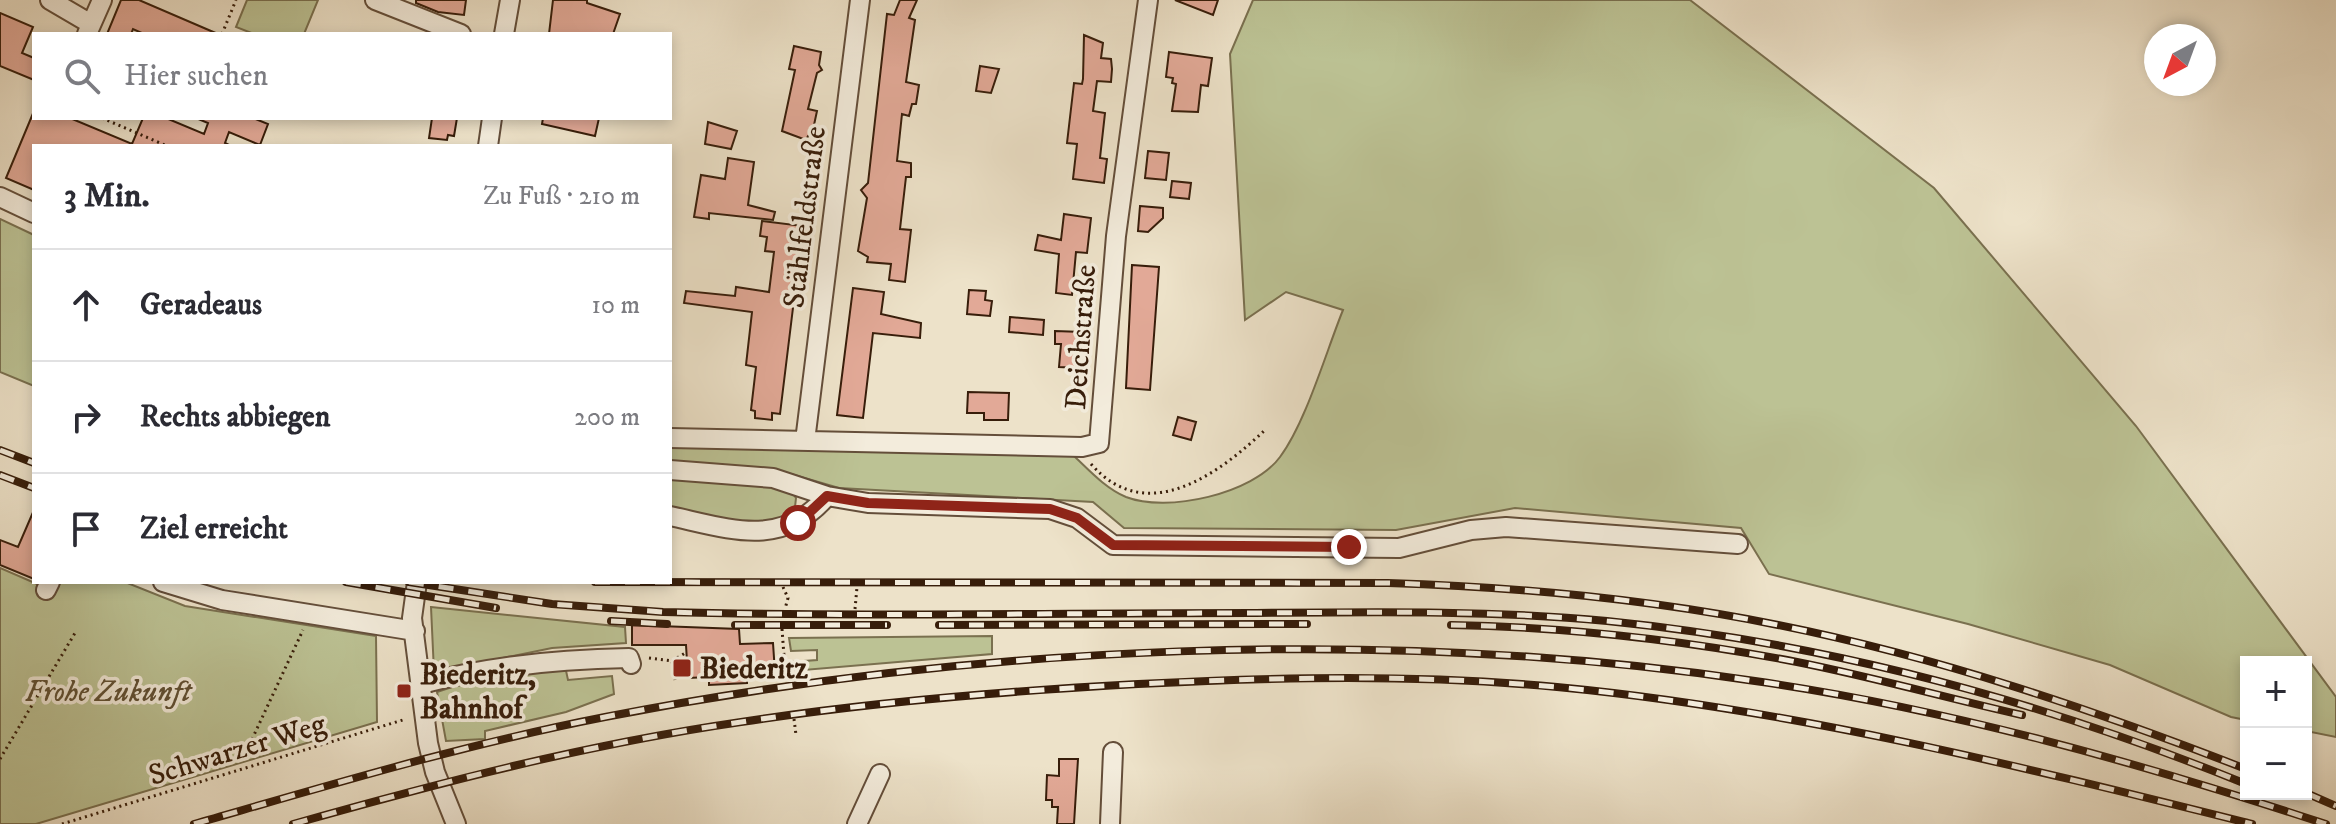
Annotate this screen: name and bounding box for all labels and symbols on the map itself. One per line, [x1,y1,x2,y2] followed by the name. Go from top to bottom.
[2144,24,2216,96] north arrow
[776,124,835,310] street label: Stählfeldstraße
[1058,263,1105,411] street label: Deichstraße
[780,505,816,541] route start
[1331,529,1367,565] route end
[700,651,809,688] place label: Biederitz
[420,657,536,728] place label: Biederitz, Bahnhof
[671,657,693,679] marker: Biederitz
[25,674,193,711] park label: Frohe Zukunft
[395,682,413,700] marker: Biederitz, Bahnhof
[144,706,331,795] street label: Schwarzer Weg

